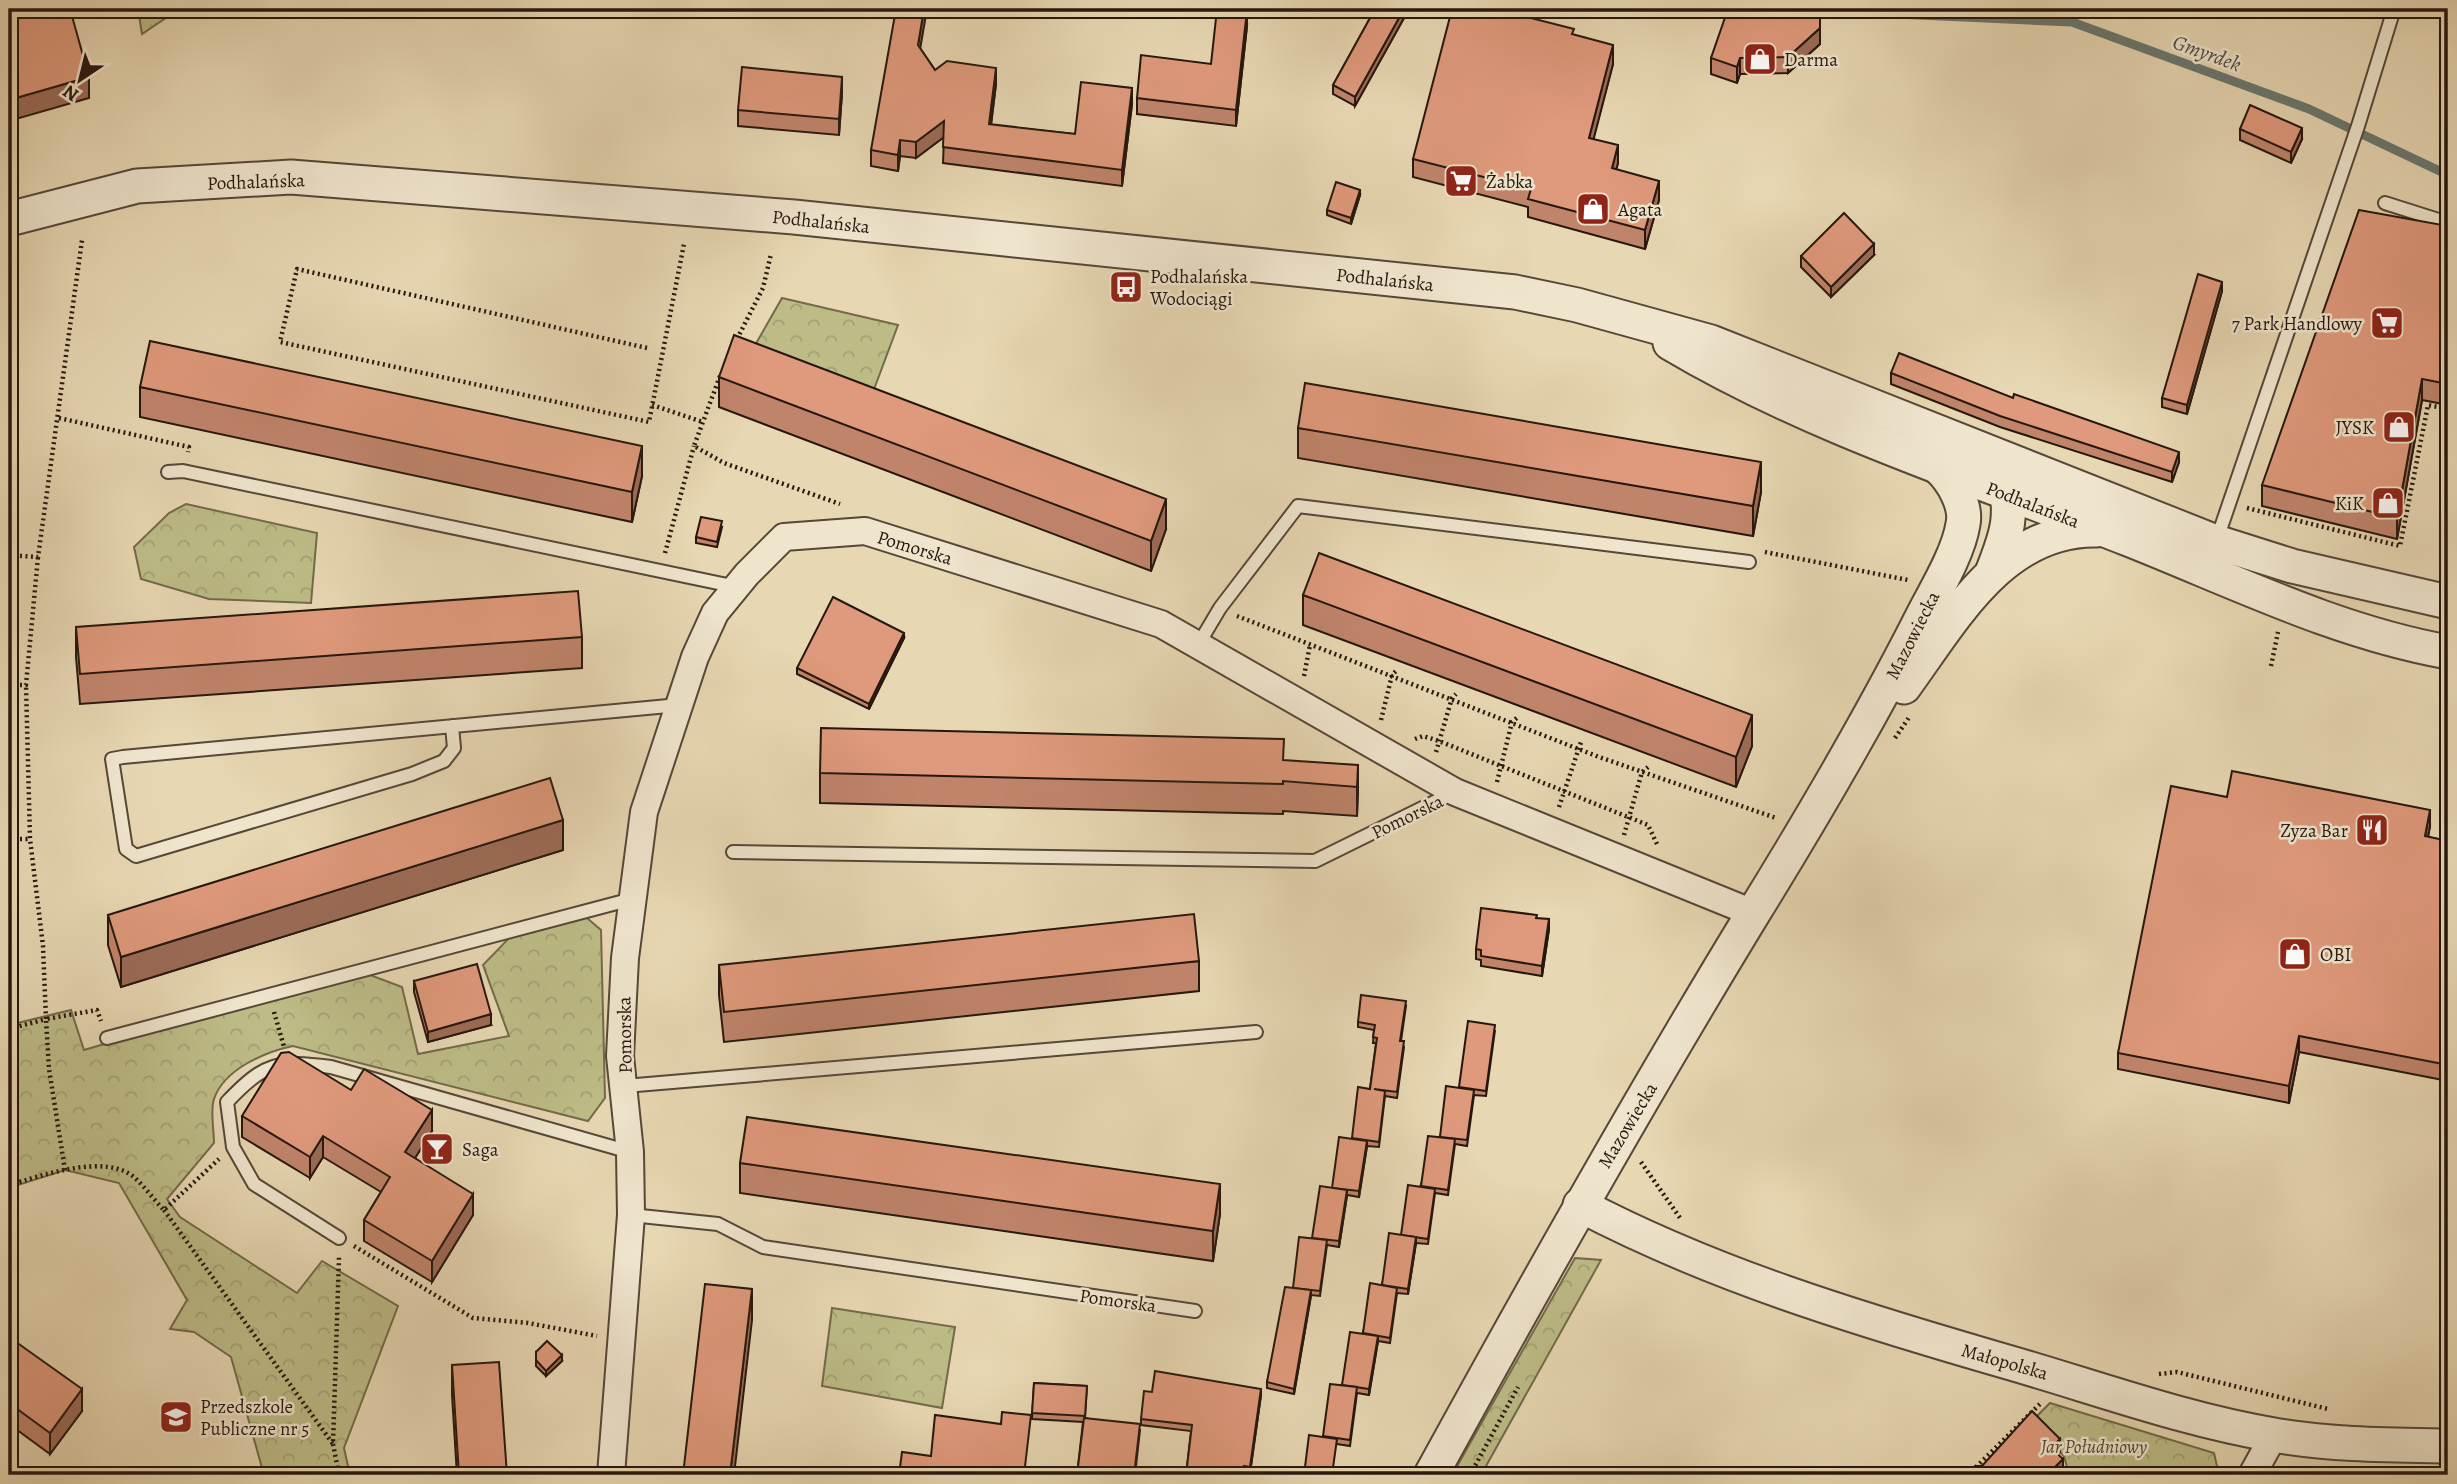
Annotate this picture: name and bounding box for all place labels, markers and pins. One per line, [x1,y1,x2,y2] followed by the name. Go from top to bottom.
[1741,40,1779,78] shop icon: Darma
[1784,47,1838,73] place label: Darma
[1442,162,1480,200] supermarket icon: Żabka
[1486,169,1533,195] place label: Żabka
[1574,190,1612,228] shop icon: Agata
[1617,197,1662,223] place label: Agata
[1149,264,1248,312] place label: Podhalańska Wodociągi
[1107,268,1145,306] bus stop icon: Podhalańska Wodociągi
[2368,304,2406,342] supermarket icon: 7 Park Handlowy
[2232,311,2363,337] place label: 7 Park Handlowy
[2380,408,2418,446] shop icon: JYSK
[2336,415,2374,441] place label: JYSK
[2369,484,2407,522] shop icon: KiK
[2335,491,2364,517] place label: KiK
[2353,811,2391,849] restaurant icon: Zyza Bar
[2280,818,2348,844] place label: Zyza Bar
[2276,935,2314,973] shop icon: OBI
[2320,942,2351,968] place label: OBI
[418,1130,456,1168] bar icon: Saga
[462,1137,499,1163] place label: Saga
[200,1394,310,1442] place label: Przedszkole Publiczne nr 5
[157,1398,195,1436] school or university icon: Przedszkole Publiczne nr 5

